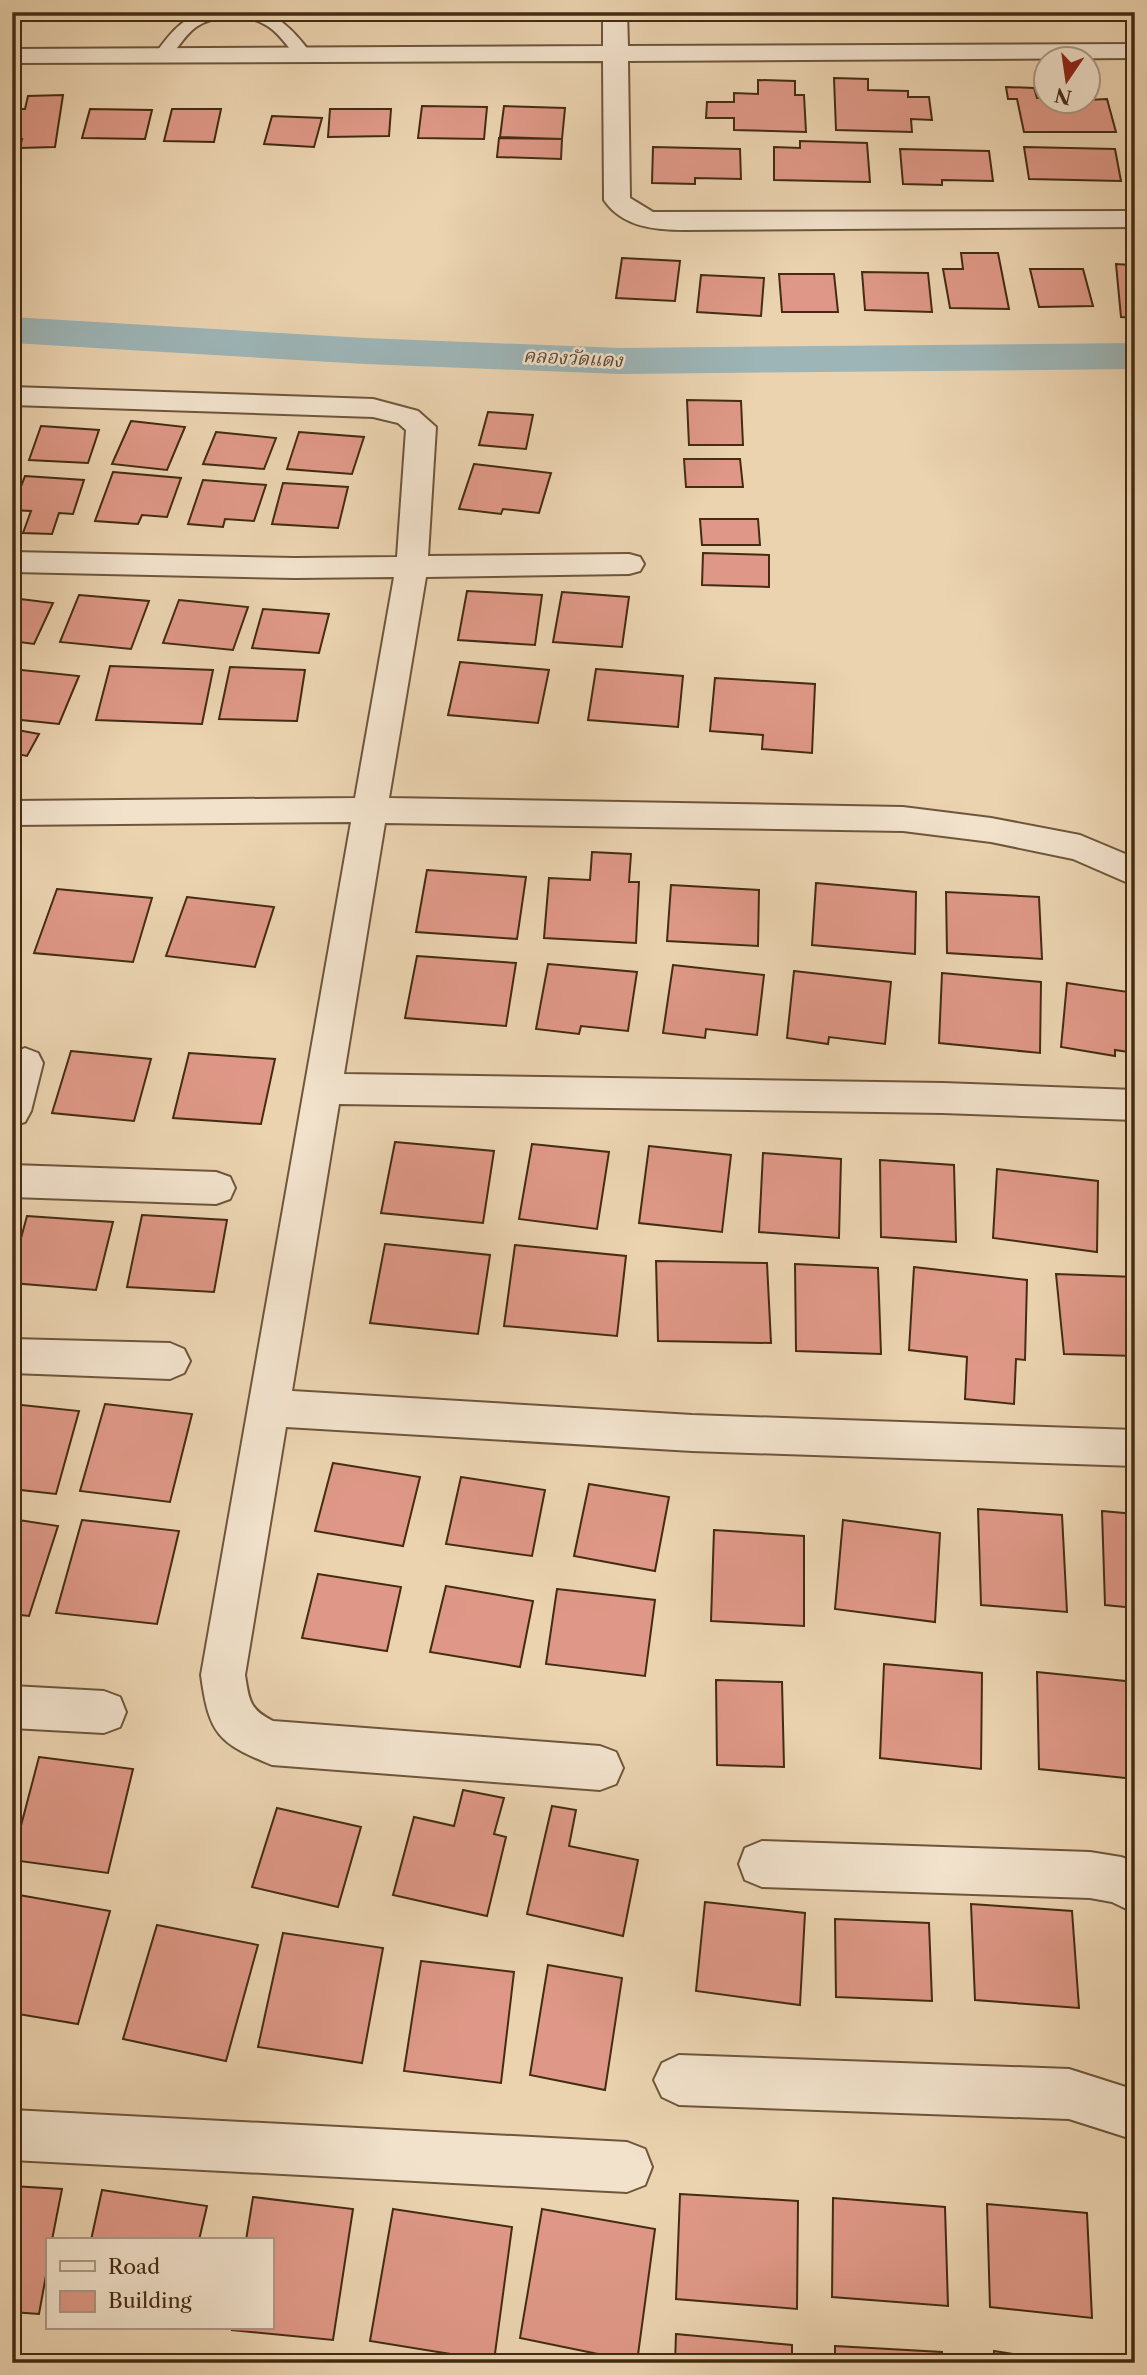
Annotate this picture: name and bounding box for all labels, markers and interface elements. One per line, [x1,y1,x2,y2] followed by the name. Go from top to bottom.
[1032,46,1102,116] north arrow
[1053,83,1074,109] text: N
[522,344,625,372] water label: คลองวัดแดง
[46,2238,273,2330] legend
[108,2254,160,2279] text: Road
[108,2288,193,2313] text: Building

